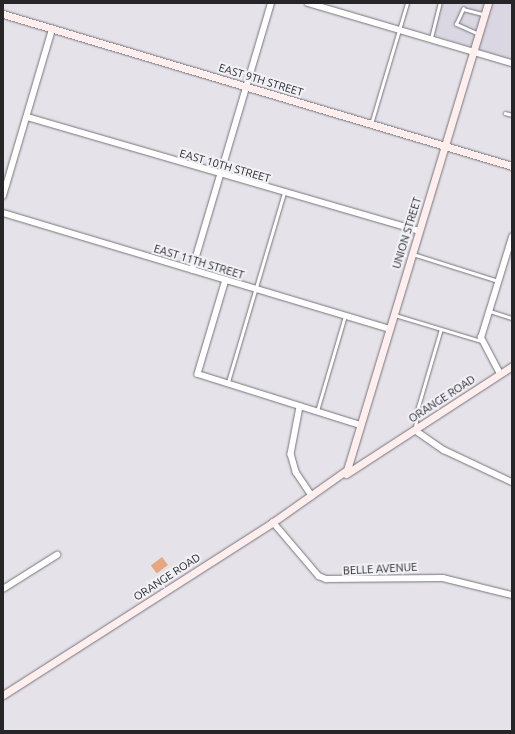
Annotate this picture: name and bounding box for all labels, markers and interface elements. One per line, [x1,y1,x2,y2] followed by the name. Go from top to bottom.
[217,61,305,99] street label: EAST 9TH STREET
[178,147,272,185] street label: EAST 10TH STREET
[390,196,424,270] street label: UNION STREET
[152,242,246,282] street label: EAST 11TH STREET
[406,373,478,425] street label: ORANGE ROAD
[131,551,203,603] street label: ORANGE ROAD
[343,560,417,578] street label: BELLE AVENUE

